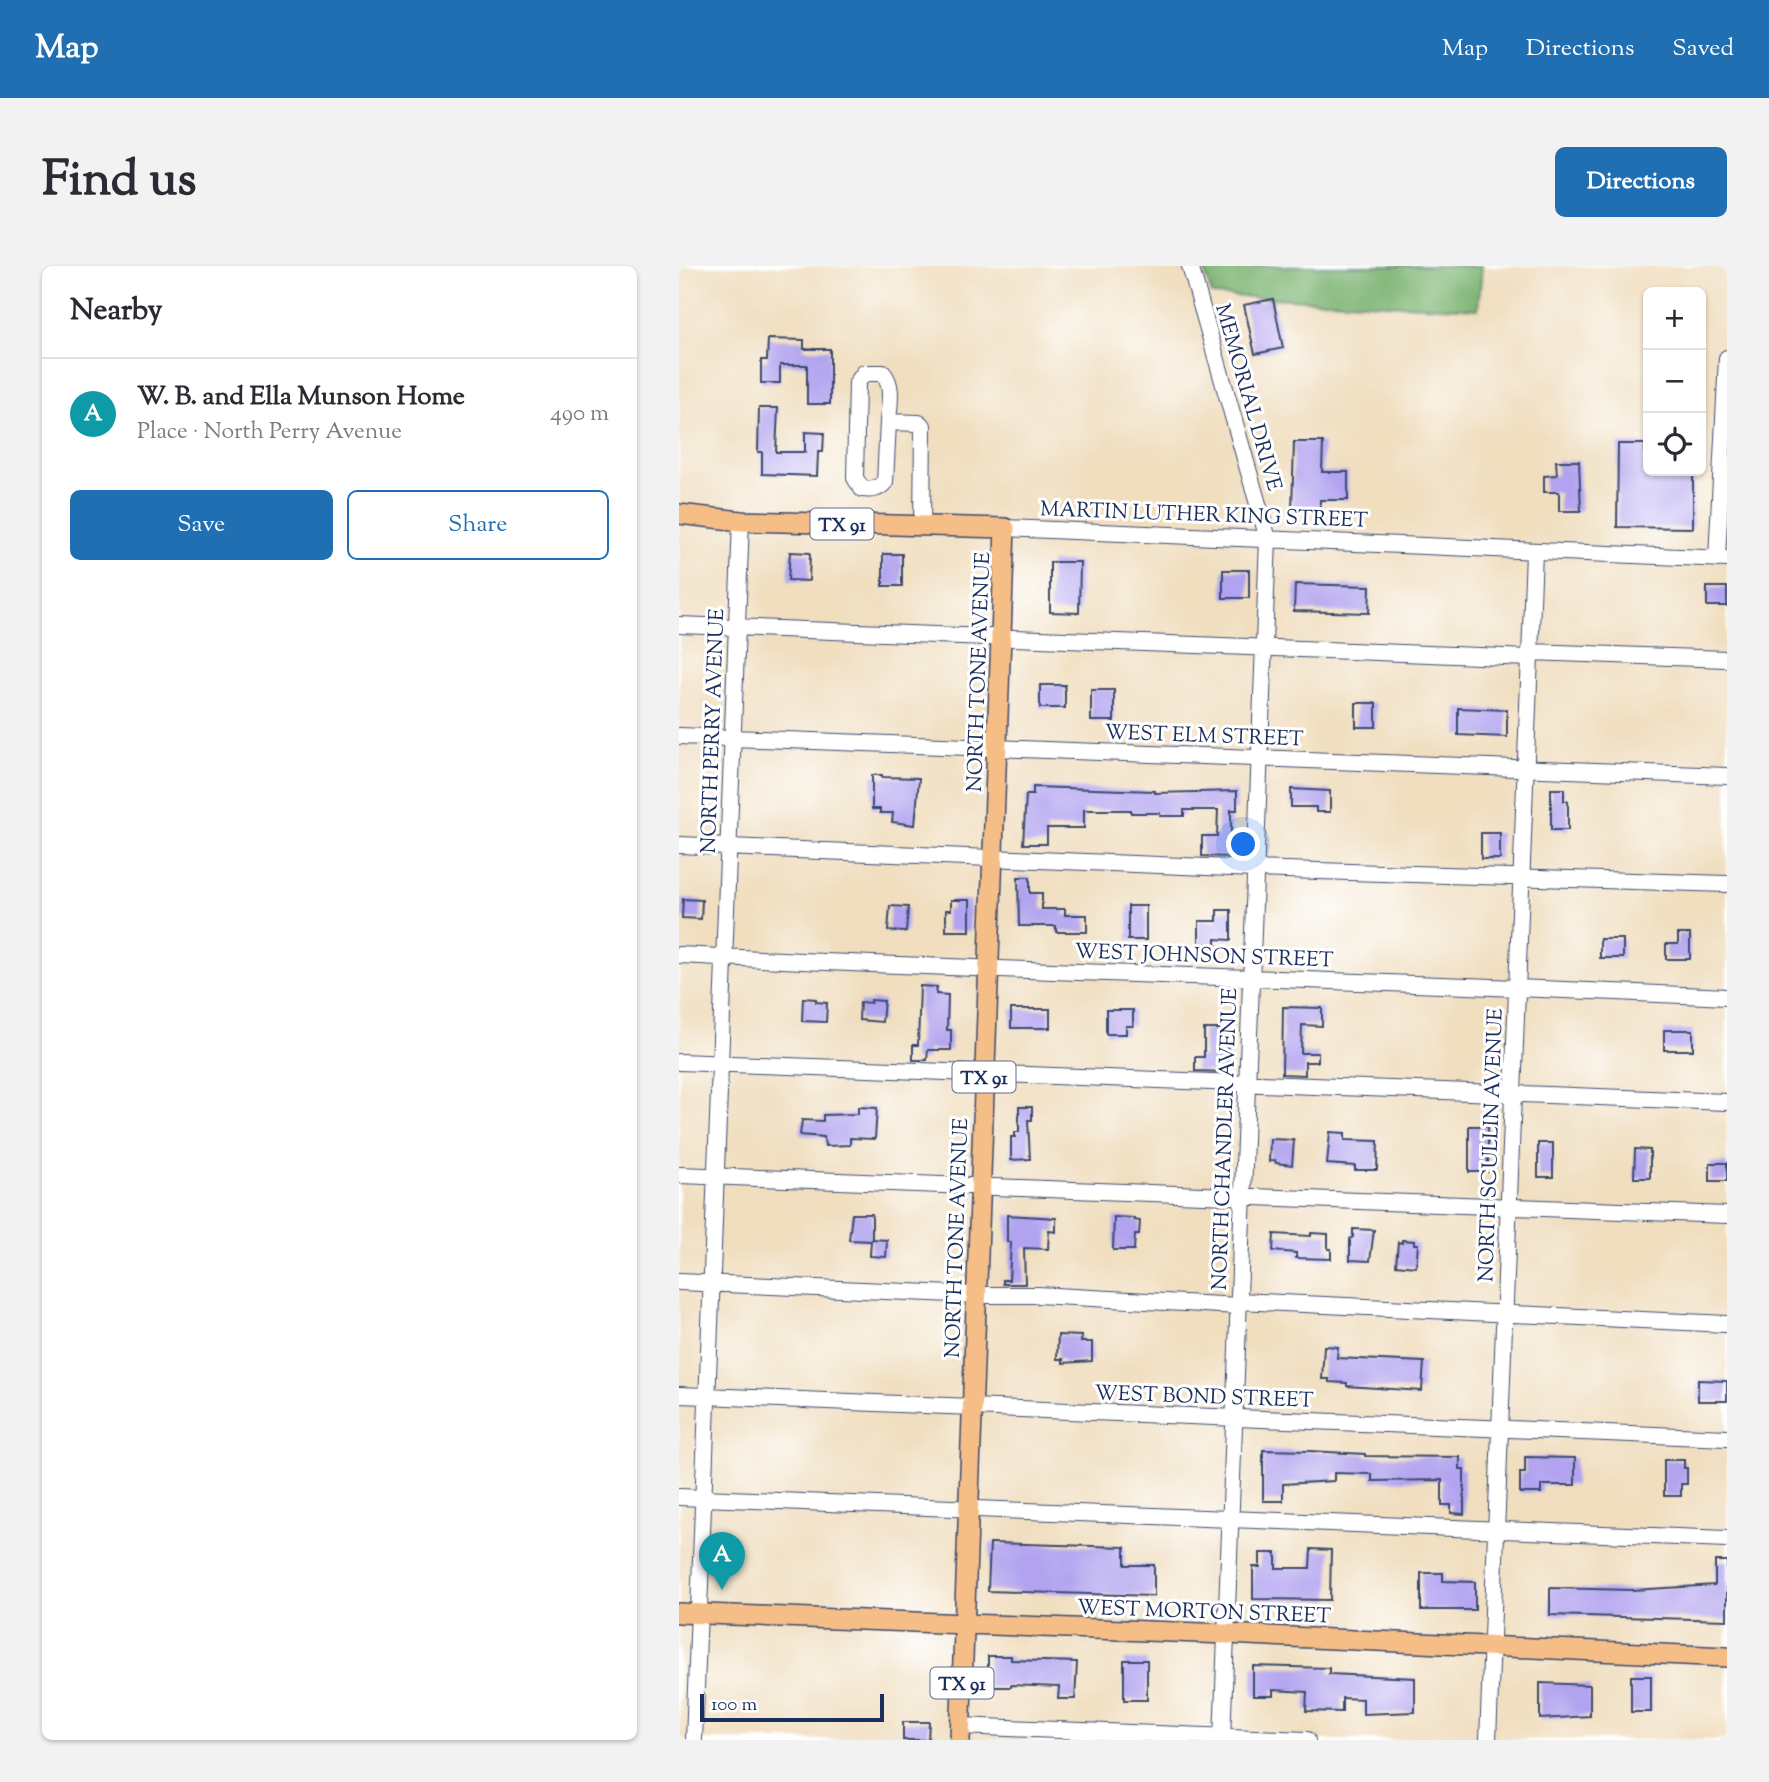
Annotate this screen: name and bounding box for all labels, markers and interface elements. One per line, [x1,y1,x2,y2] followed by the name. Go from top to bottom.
[35,25,99,73] text: Map
[1442,32,1488,66] text: Map
[1526,32,1634,66] text: Directions
[1672,32,1734,66] text: Saved
[42,147,196,217] text: Find us
[1555,147,1727,217] button: Directions
[1643,287,1706,476] map controls
[1643,287,1706,350] button: +
[70,290,162,333] text: Nearby
[1206,301,1288,495] street label: MEMORIAL DRIVE
[1643,350,1706,413] button: −
[137,379,465,416] text: W. B. and Ella Munson Home
[84,398,102,431] text: A
[550,398,609,431] text: 490 m
[1643,413,1706,476] button: locate
[137,416,402,449] text: Place · North Perry Avenue
[70,490,333,560] button: Save
[347,490,609,560] button: Share
[1039,495,1369,537] street label: MARTIN LUTHER KING STREET
[811,508,873,540] road number: TX 91
[961,551,999,793] street label: NORTH TONE AVENUE
[695,608,733,854] street label: NORTH PERRY AVENUE
[1104,719,1304,755] street label: WEST ELM STREET
[1226,827,1260,861] your location
[1074,937,1334,977] street label: WEST JOHNSON STREET
[1206,987,1246,1291] street label: NORTH CHANDLER AVENUE
[1472,1007,1512,1283] street label: NORTH SCULLIN AVENUE
[953,1062,1015,1092] road number: TX 91
[939,1117,977,1359] street label: NORTH TONE AVENUE
[1094,1379,1314,1417] street label: WEST BOND STREET
[699,1532,745,1590] pin: A
[1077,1594,1332,1632] street label: WEST MORTON STREET
[931,1667,993,1698] road number: TX 91
[700,1691,884,1723] scale bar
[711,1692,757,1719] text: 100 m

